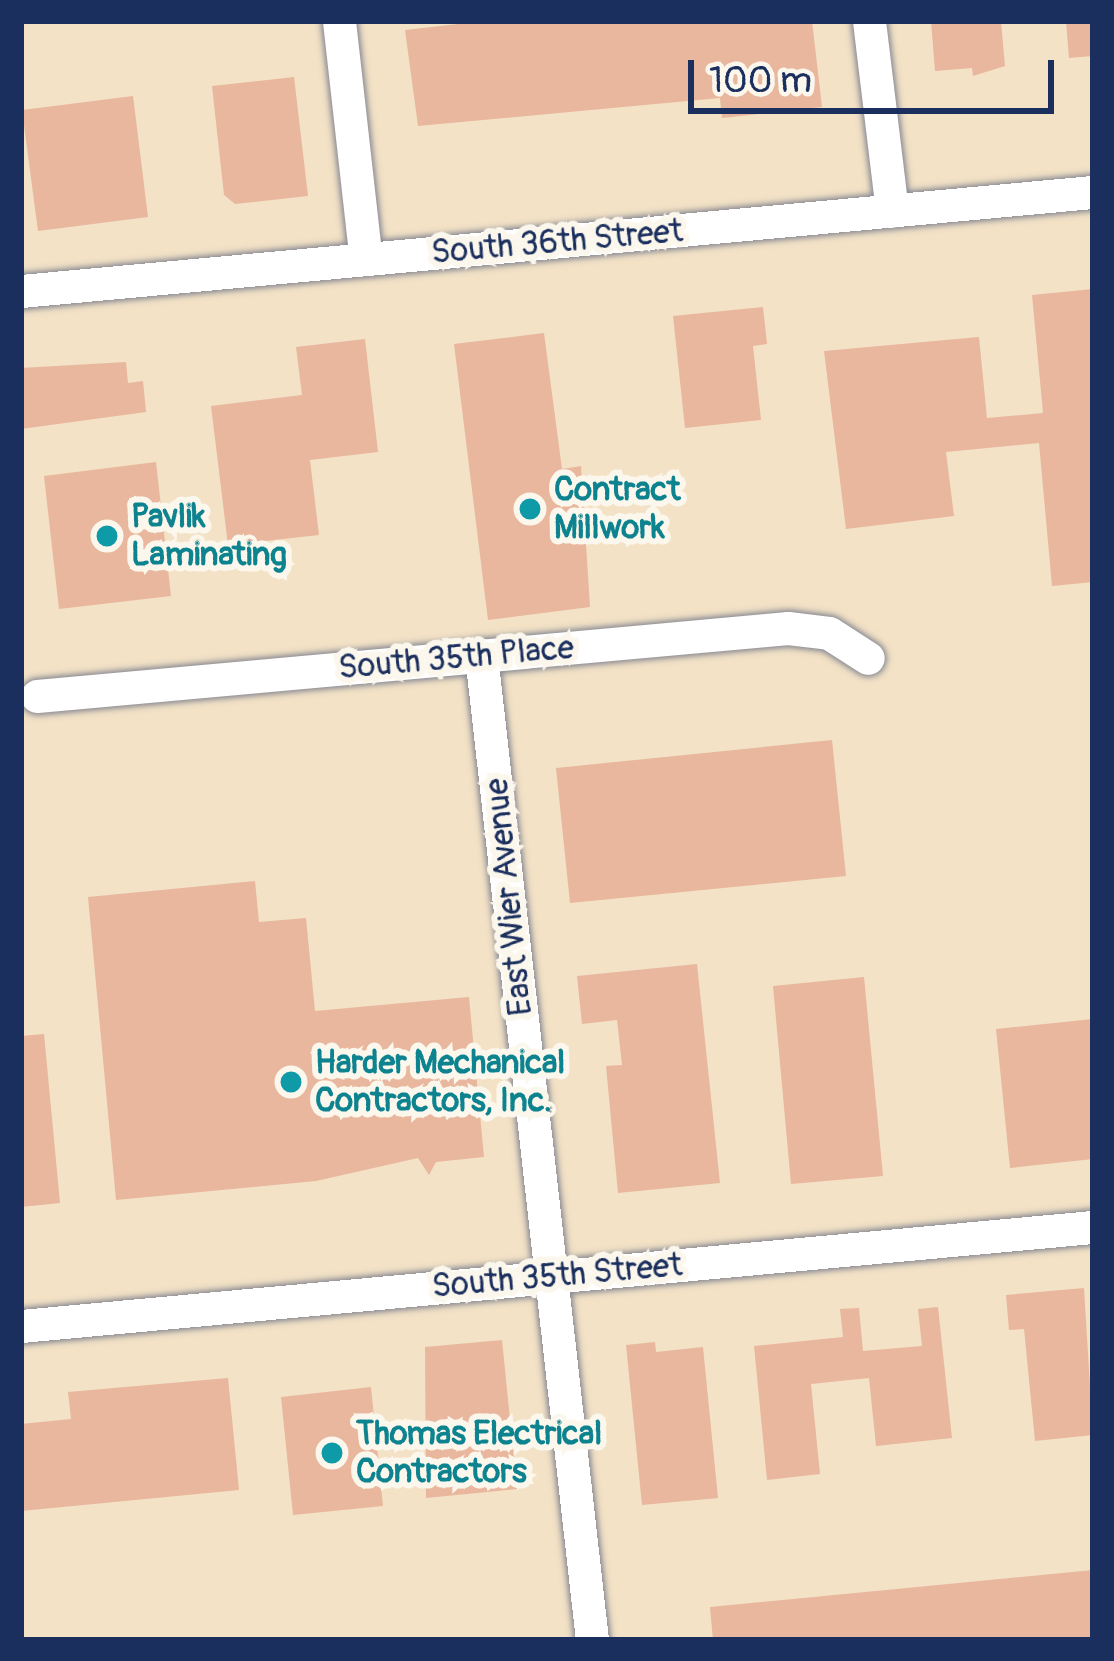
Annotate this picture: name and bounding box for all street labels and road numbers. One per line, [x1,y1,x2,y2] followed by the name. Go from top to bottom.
[429,211,685,273] street label: South 36th Street
[337,628,575,688] street label: South 35th Place
[477,776,541,1018] street label: East Wier Avenue
[430,1245,684,1307] street label: South 35th Street

